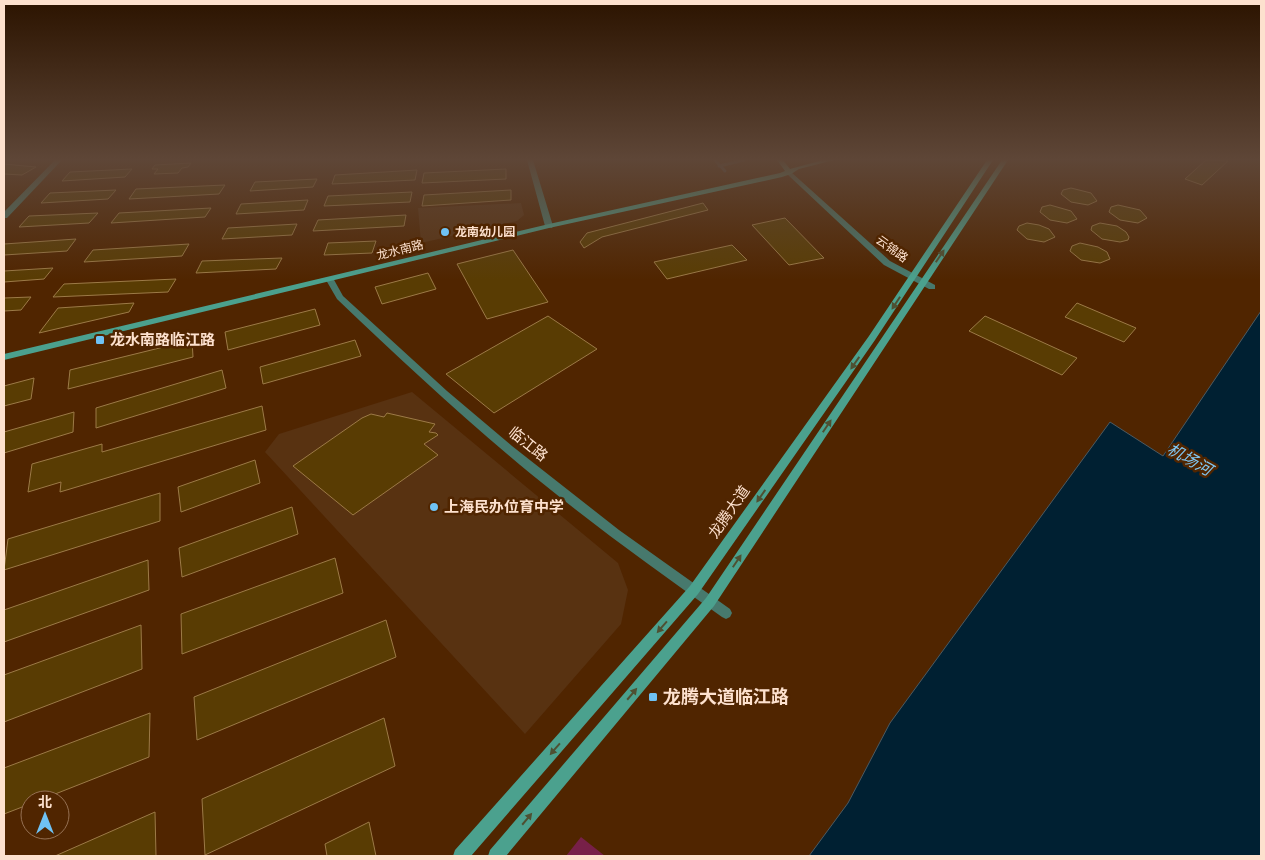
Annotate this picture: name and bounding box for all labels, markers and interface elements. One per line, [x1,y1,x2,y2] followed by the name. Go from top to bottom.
[455,223,515,240] place label: 龙南幼儿园
[439,226,451,238] marker: 龙南幼儿园
[873,231,912,266] street label: 云锦路
[375,235,425,264] street label: 龙水南路
[935,249,945,263] one-way arrow
[891,296,900,310] one-way arrow
[110,329,215,349] place label: 龙水南路临江路
[94,334,106,346] marker: 龙水南路临江路
[849,356,860,369] one-way arrow
[822,419,832,432] one-way arrow
[505,421,552,465] street label: 临江路
[1164,438,1219,482] water label: 机场河
[703,481,754,542] street label: 龙腾大道
[756,489,766,503] one-way arrow
[444,496,564,516] place label: 上海民办位育中学
[428,501,440,513] marker: 上海民办位育中学
[732,554,741,568] one-way arrow
[656,620,667,633] one-way arrow
[663,684,789,708] place label: 龙腾大道临江路
[626,688,637,701] one-way arrow
[647,691,659,703] marker: 龙腾大道临江路
[549,743,560,756] one-way arrow
[20,790,70,840] north arrow
[38,792,52,811] text: 北
[521,813,532,825] one-way arrow

